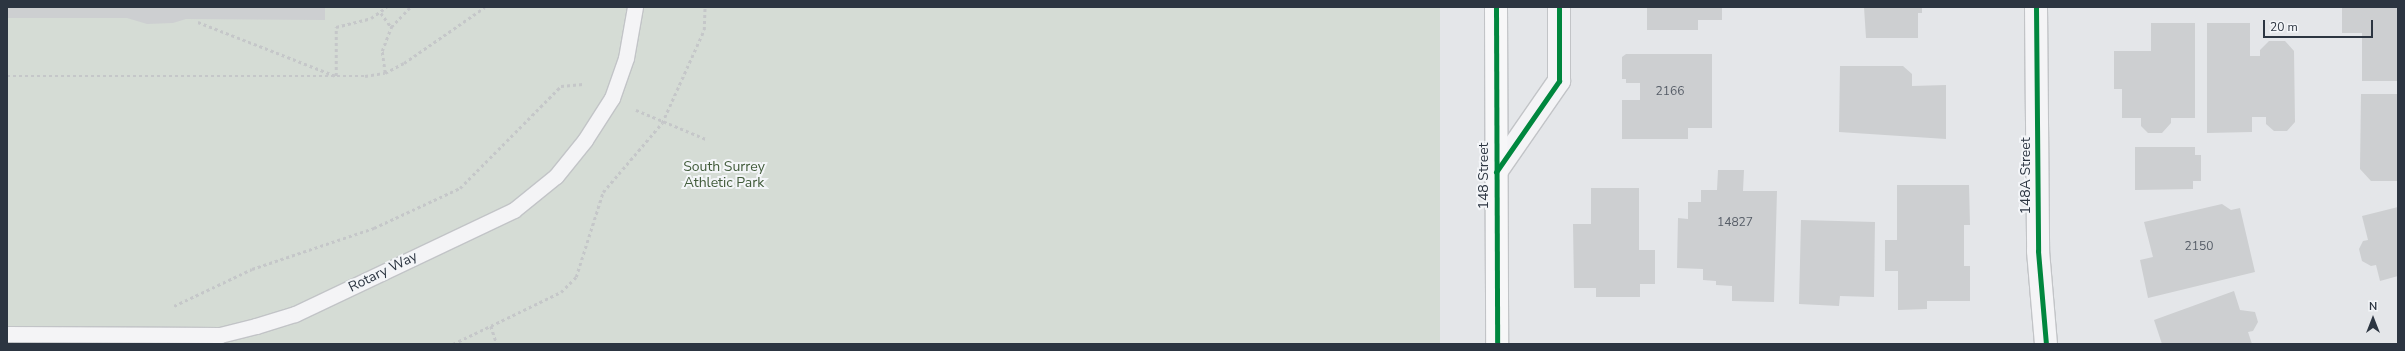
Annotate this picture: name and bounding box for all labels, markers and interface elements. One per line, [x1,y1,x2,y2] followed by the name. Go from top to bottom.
[2265,12,2375,38] scale bar
[2270,19,2298,35] text: 20 m
[1656,85,1684,99] house number: 2166
[2018,137,2034,215] street label: 148A Street
[1476,143,1492,209] street label: 148 Street
[683,159,765,192] park label: South Surrey Athletic Park
[1717,216,1753,230] house number: 14827
[2185,240,2213,254] house number: 2150
[346,248,420,296] street label: Rotary Way
[2353,299,2393,339] north arrow
[2369,299,2377,314] text: N

